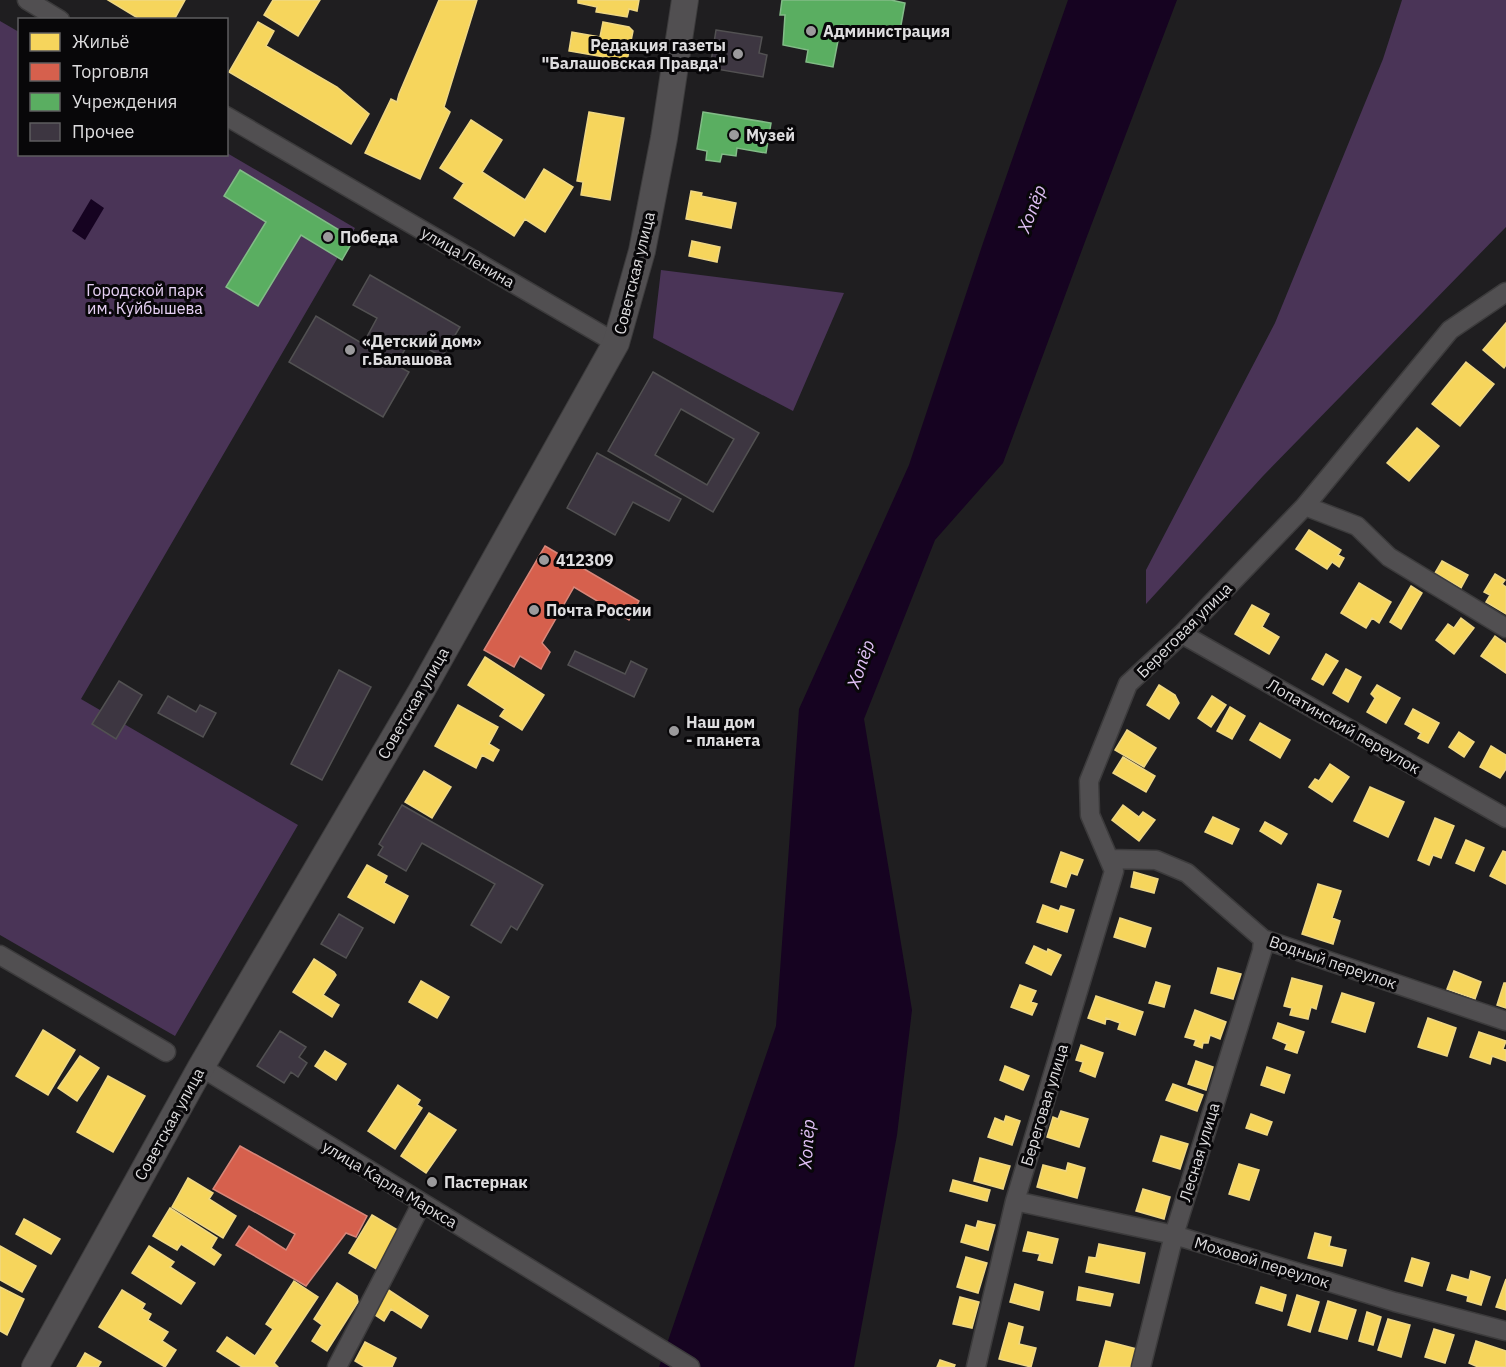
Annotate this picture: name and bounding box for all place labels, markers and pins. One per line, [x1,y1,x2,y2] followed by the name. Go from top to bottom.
[823,21,950,41] place label: Администрация
[804,24,818,38] marker: Администрация
[541,35,726,73] place label: Редакция газеты "Балашовская Правда"
[731,47,745,61] marker: Редакция газеты "Балашовская Правда"
[746,125,795,145] place label: Музей
[727,128,741,142] marker: Музей
[340,227,398,247] place label: Победа
[321,230,335,244] marker: Победа
[362,331,482,369] place label: «Детский дом» г.Балашова
[343,343,357,357] marker: «Детский дом» г.Балашова
[556,550,614,570] place label: 412309
[537,553,551,567] marker: 412309
[546,600,652,620] place label: Почта России
[527,603,541,617] marker: Почта России
[686,712,760,750] place label: Наш дом - планета
[667,724,681,738] marker: Наш дом - планета
[444,1172,528,1192] place label: Пастернак
[425,1175,439,1189] marker: Пастернак

